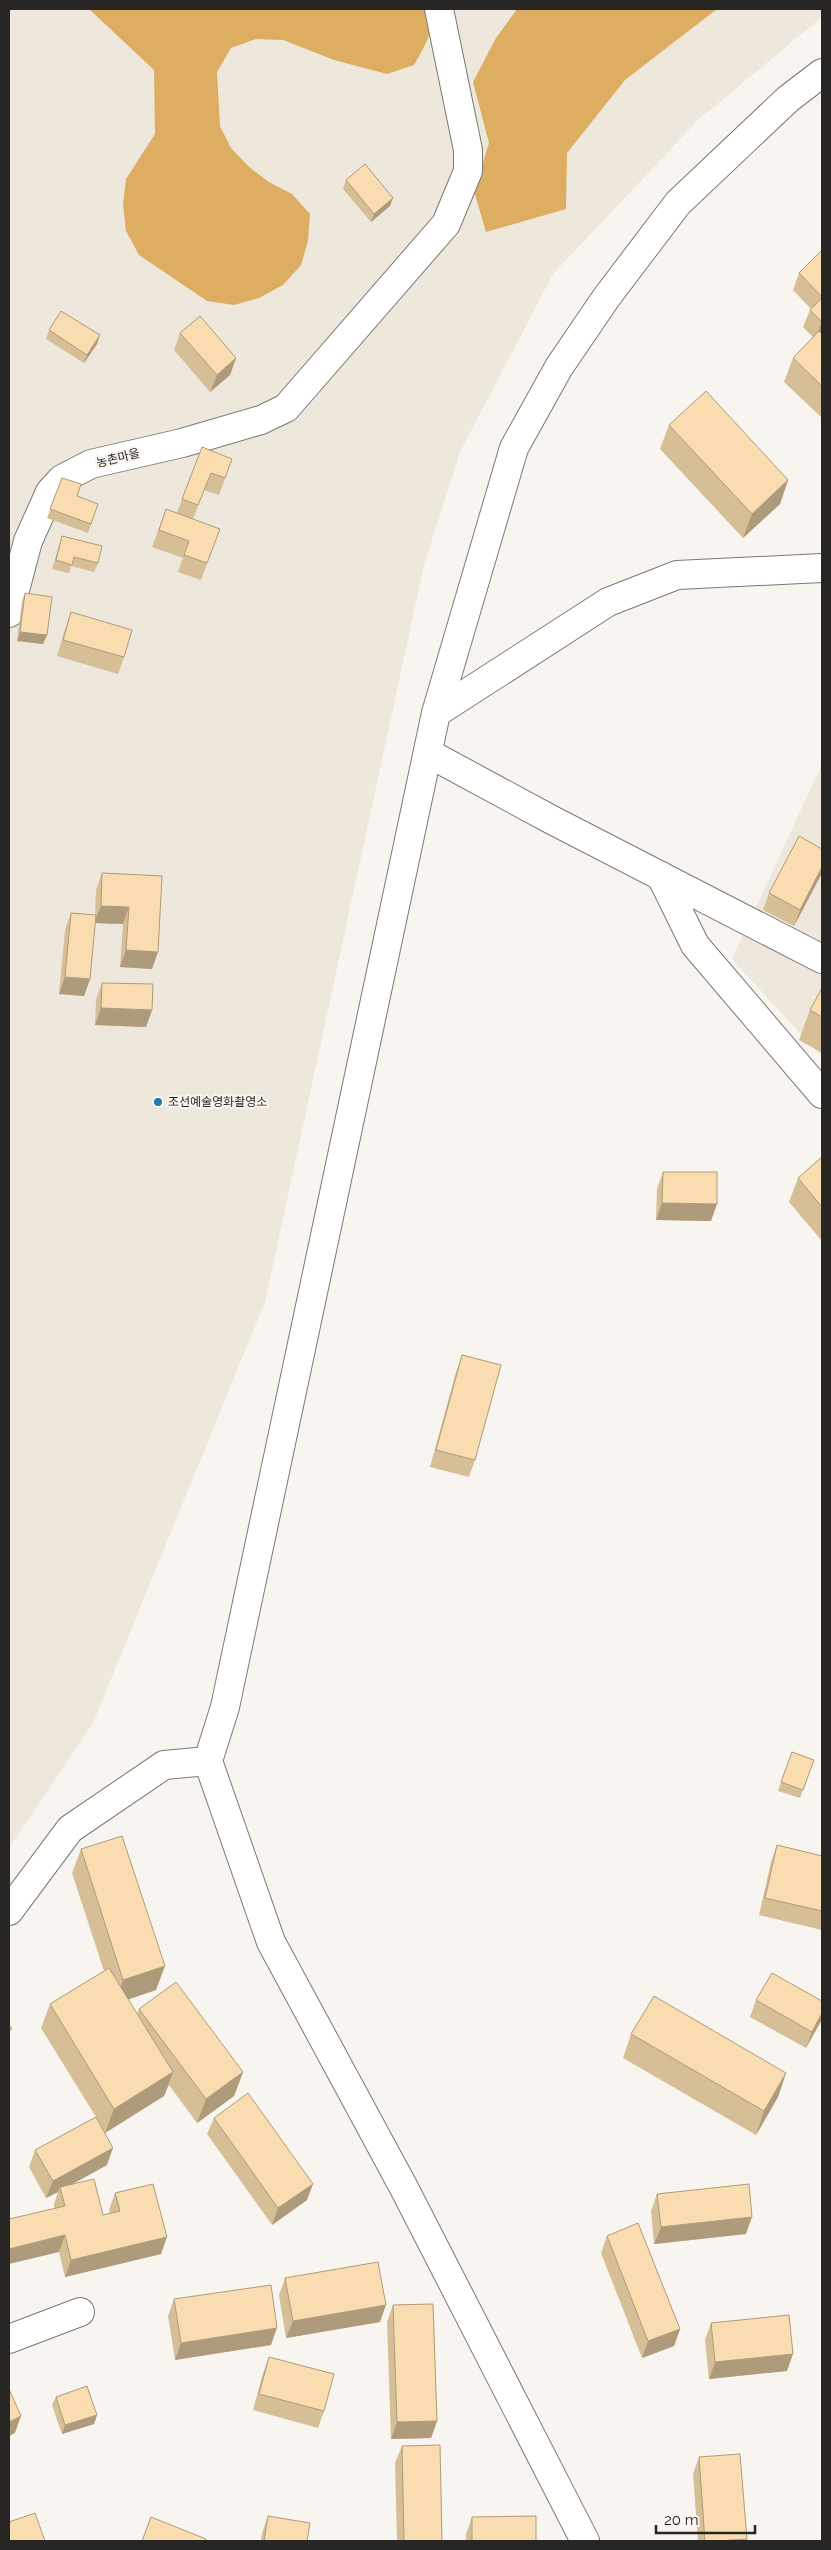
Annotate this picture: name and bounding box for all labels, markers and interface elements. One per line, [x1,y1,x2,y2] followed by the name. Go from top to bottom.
[95,446,141,470] street label: 농촌마을
[168,1095,267,1109] place label: 조선예술영화촬영소
[152,1096,164,1108] marker: 조선예술영화촬영소
[656,2502,755,2534] scale bar
[664,2511,699,2529] text: 20 m

